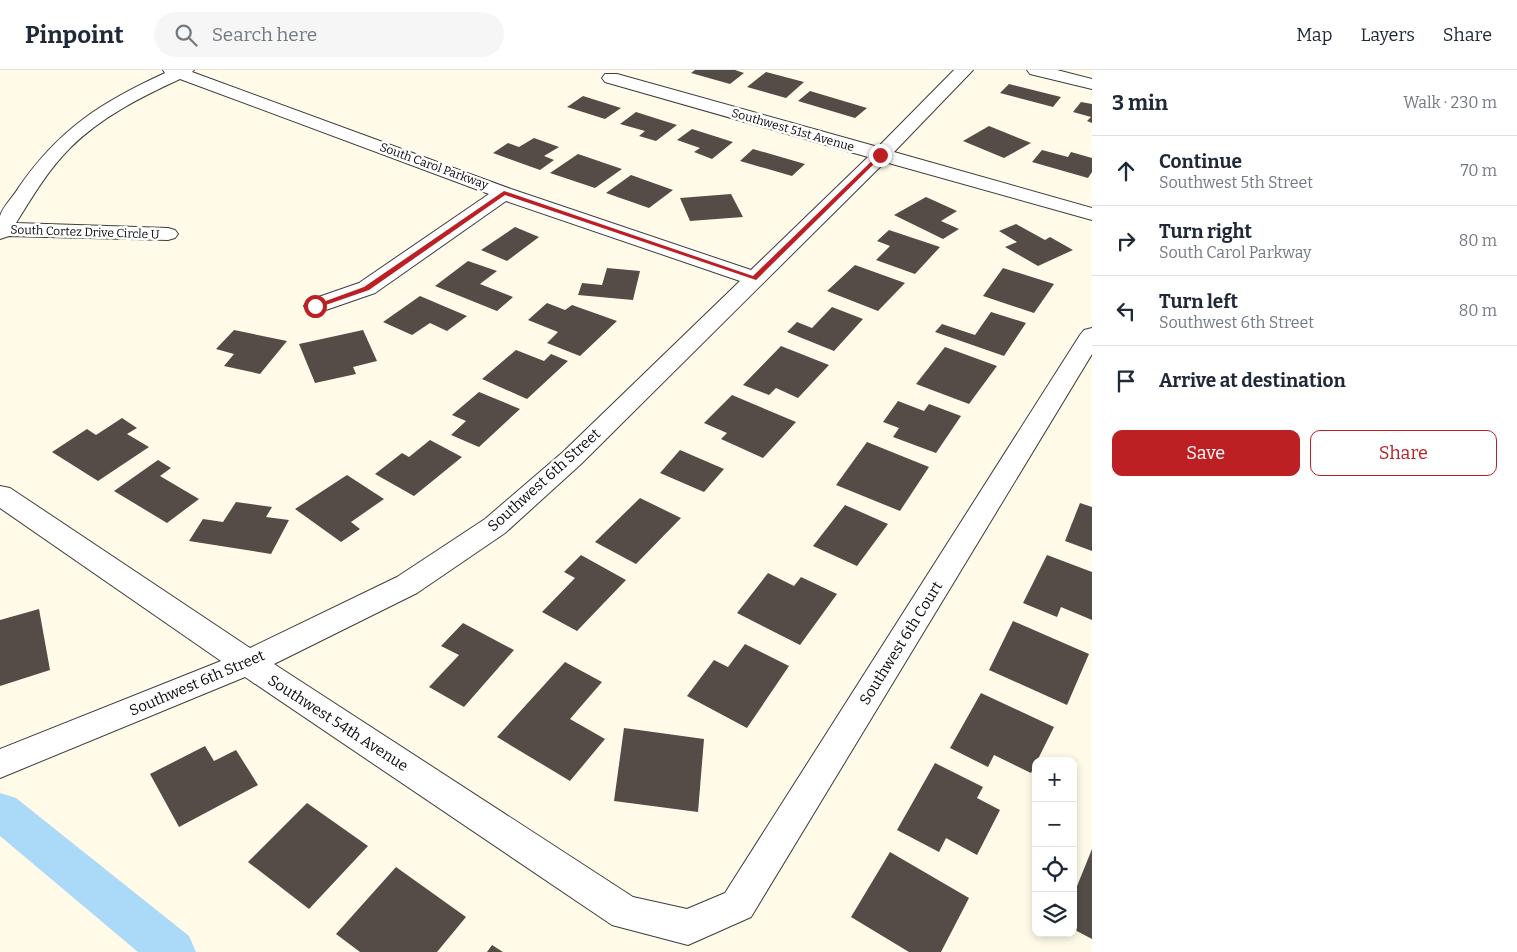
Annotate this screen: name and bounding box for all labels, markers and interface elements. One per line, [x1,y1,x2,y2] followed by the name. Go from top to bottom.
[154,12,504,57] search box
[25,21,124,49] text: Pinpoint
[172,21,200,49] icon: search
[212,23,317,46] text: Search here
[1296,24,1332,46] text: Map
[1360,24,1415,46] text: Layers
[1443,24,1492,46] text: Share
[1112,90,1168,116] text: 3 min
[1403,93,1497,112] text: Walk · 230 m
[730,106,856,154] street label: Southwest 51st Avenue
[378,140,491,192] street label: South Carol Parkway
[869,144,892,167] route end
[1159,150,1242,173] text: Continue
[1112,157,1140,185] icon: ahead
[1461,161,1497,180] text: 70 m
[1159,173,1313,192] text: Southwest 5th Street
[1159,220,1252,243] text: Turn right
[10,222,160,242] street label: South Cortez Drive Circle U
[1112,227,1140,255] icon: right
[1459,231,1497,250] text: 80 m
[1159,243,1311,262] text: South Carol Parkway
[1159,290,1238,313] text: Turn left
[304,295,327,318] route start
[1112,297,1140,325] icon: left
[1459,301,1497,320] text: 80 m
[1159,313,1314,332] text: Southwest 6th Street
[1112,367,1140,395] icon: arrive
[1159,369,1346,392] text: Arrive at destination
[484,424,604,535] street label: Southwest 6th Street
[1112,430,1300,476] button: Save
[1310,430,1497,476] button: Share
[856,577,947,708] street label: Southwest 6th Court
[127,646,268,720] street label: Southwest 6th Street
[264,671,412,775] street label: Southwest 54th Avenue
[1032,757,1077,937] map controls
[1032,757,1077,802] button: +
[1032,802,1077,847] button: −
[1032,847,1077,892] button: locate
[1032,892,1077,937] button: layers

